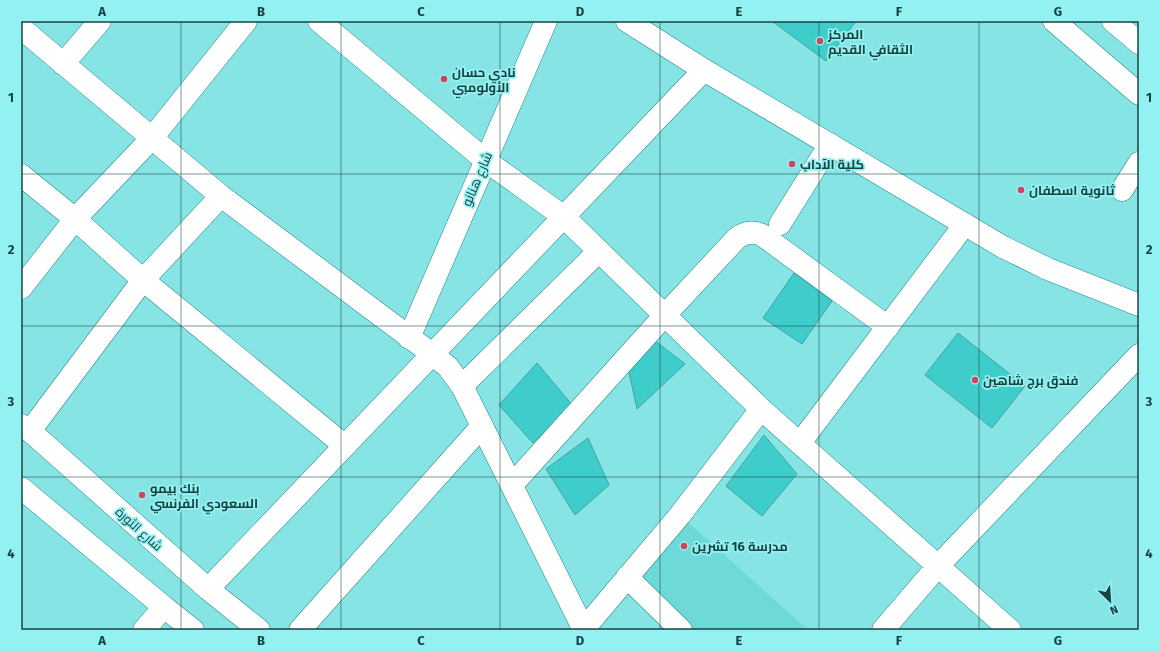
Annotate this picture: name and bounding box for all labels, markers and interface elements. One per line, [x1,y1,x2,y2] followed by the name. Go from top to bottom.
[97,4,106,19] text: A
[257,4,265,19] text: B
[417,4,425,19] text: C
[576,4,585,19] text: D
[736,4,743,19] text: E
[896,4,903,19] text: F
[1054,4,1062,19] text: G
[827,27,913,61] place label: المركز الثقافي القديم
[815,36,825,46] marker: المركز الثقافي القديم
[452,65,516,99] place label: نادي حسان الأولومبي
[439,74,449,84] marker: نادي حسان الأولومبي
[8,90,14,105] text: 1
[1146,90,1152,105] text: 1
[459,150,496,209] street label: شارع هنانو
[800,157,864,172] place label: كلية الآداب
[787,159,797,169] marker: كلية الآداب
[1029,183,1115,199] place label: ثانوية اسطفان
[1016,185,1026,195] marker: ثانوية اسطفان
[8,242,15,257] text: 2
[1146,242,1153,257] text: 2
[983,373,1078,389] place label: فندق برج شاهين
[970,375,980,385] marker: فندق برج شاهين
[7,394,15,409] text: 3
[1145,394,1153,409] text: 3
[150,481,258,515] place label: بنك بيمو السعودي الفرنسي
[137,490,147,500] marker: بنك بيمو السعودي الفرنسي
[112,504,166,555] street label: شارع الثورة
[692,539,788,554] place label: مدرسة 16 تشرين
[679,541,689,551] marker: مدرسة 16 تشرين
[7,546,15,561] text: 4
[1145,546,1153,561] text: 4
[1090,581,1130,621] north arrow
[1108,602,1120,617] text: N
[97,633,106,648] text: A
[257,633,265,648] text: B
[417,633,425,648] text: C
[576,633,585,648] text: D
[736,633,743,648] text: E
[896,633,903,648] text: F
[1054,633,1062,648] text: G

